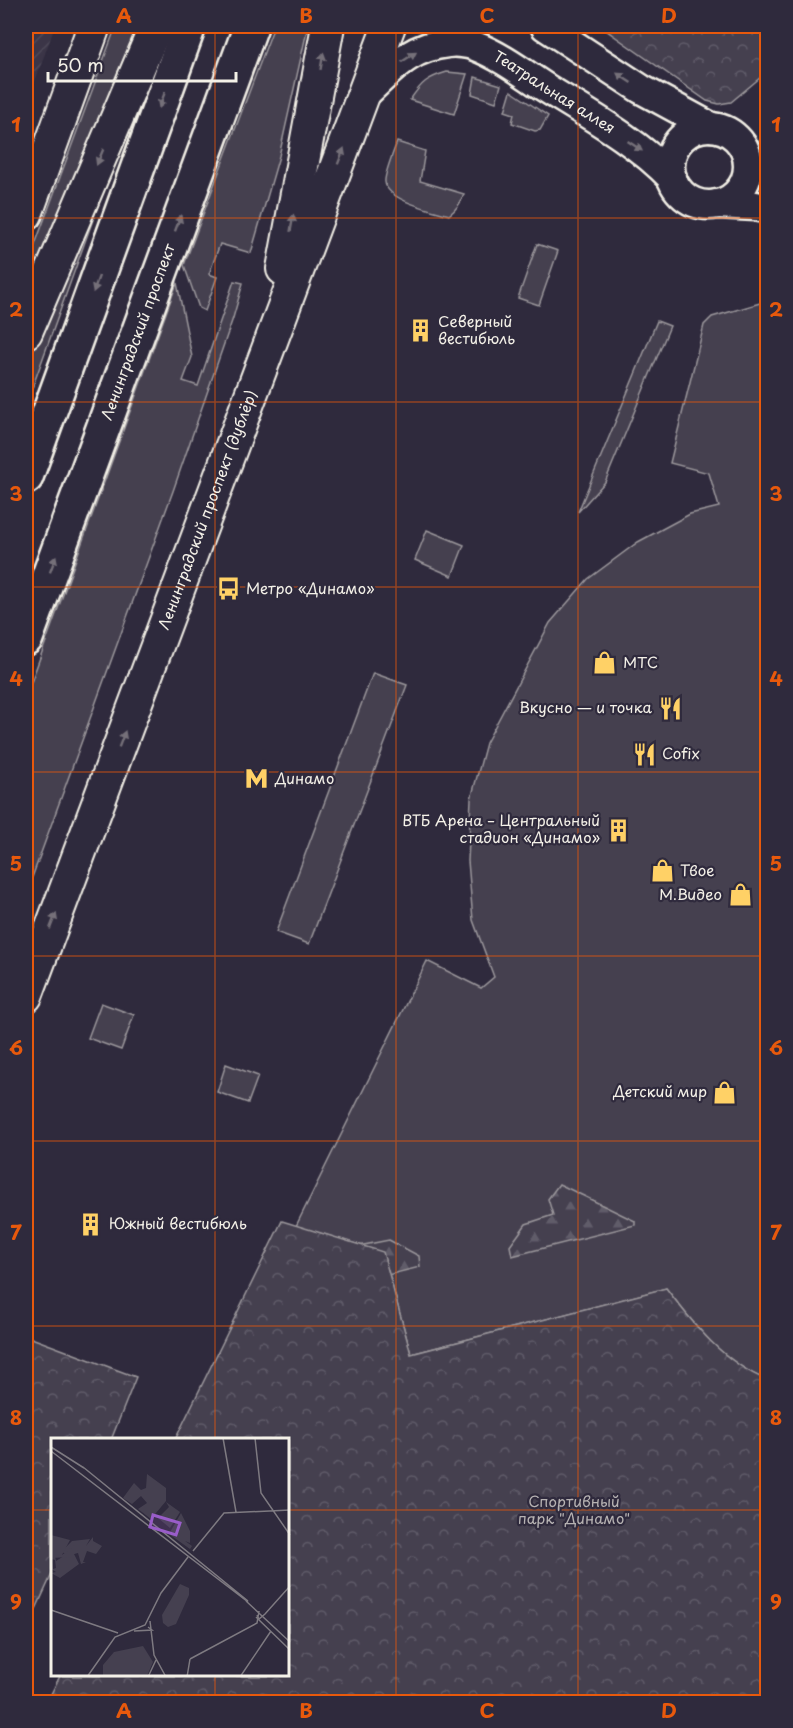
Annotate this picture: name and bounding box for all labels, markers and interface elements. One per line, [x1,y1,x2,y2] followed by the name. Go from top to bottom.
[116,0,132,30] text: A
[299,0,313,30] text: B
[479,0,495,30] text: C
[661,0,677,30] text: D
[490,44,620,138] street label: Театральная аллея
[48,45,236,83] scale bar
[57,51,104,78] text: 50 m
[317,51,326,70] one-way arrow
[401,51,418,62] one-way arrow
[616,72,632,84] one-way arrow
[157,91,167,109] one-way arrow
[11,109,21,139] text: 1
[771,109,781,139] text: 1
[627,140,643,151] one-way arrow
[337,146,347,164] one-way arrow
[95,148,105,166] one-way arrow
[174,214,184,232] one-way arrow
[287,214,296,233] one-way arrow
[94,239,180,423] street label: Ленинградский проспект
[90,275,100,293] one-way arrow
[9,294,23,324] text: 2
[769,294,783,324] text: 2
[438,309,515,349] place label: Cеверный вестибюль
[407,318,433,344] building icon: Cеверный вестибюль
[151,386,262,632] street label: Ленинградский проспект (дублёр)
[9,478,23,508] text: 3
[769,478,783,508] text: 3
[48,554,58,572] one-way arrow
[215,576,241,602] bus stop icon: Метро «Динамо»
[246,576,375,599] place label: Метро «Динамо»
[592,650,618,676] shop icon: МТС
[623,650,658,673] place label: МТС
[9,663,23,693] text: 4
[769,663,783,693] text: 4
[519,695,653,718] place label: Вкусно — и точка
[657,695,683,721] restaurant icon: Вкусно — и точка
[117,729,127,747] one-way arrow
[631,741,657,767] restaurant icon: Cofix
[662,741,700,764] place label: Cofix
[244,766,270,792] metro station icon: Динамо
[274,766,334,789] place label: Динамо
[402,808,600,848] place label: ВТБ Арена – Центральный стадион «Динамо»
[605,817,631,843] building icon: ВТБ Арена – Центральный стадион «Динамо»
[10,848,22,878] text: 5
[770,848,782,878] text: 5
[649,858,675,884] shop icon: Твое
[680,858,714,881] place label: Твое
[659,882,722,905] place label: М.Видео
[727,882,753,908] shop icon: М.Видео
[49,912,59,930] one-way arrow
[9,1032,23,1062] text: 6
[769,1032,783,1062] text: 6
[612,1079,707,1102] place label: Детский мир
[712,1079,738,1105] shop icon: Детский мир
[78,1211,104,1237] building icon: Южный вестибюль
[109,1211,247,1234] place label: Южный вестибюль
[10,1217,22,1247] text: 7
[770,1217,782,1247] text: 7
[10,1402,22,1432] text: 8
[770,1402,782,1432] text: 8
[51,1438,290,1677] inset map
[518,1489,630,1529] park label: Спортивный парк "Динамо"
[10,1586,22,1616] text: 9
[770,1586,782,1616] text: 9
[116,1695,132,1725] text: A
[299,1695,313,1725] text: B
[479,1695,495,1725] text: C
[661,1695,677,1725] text: D

